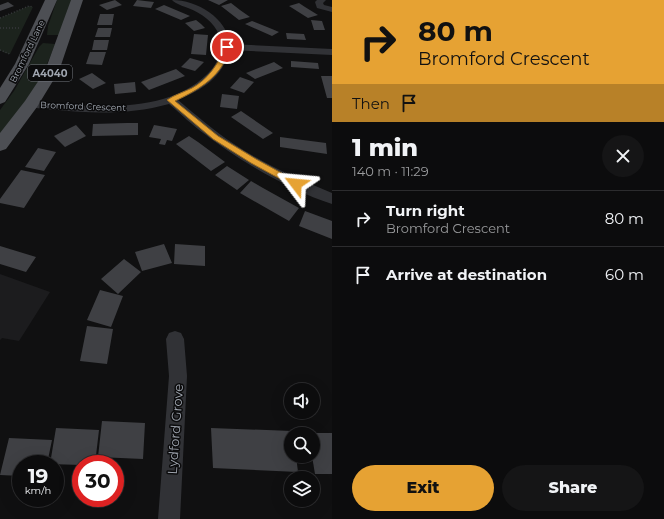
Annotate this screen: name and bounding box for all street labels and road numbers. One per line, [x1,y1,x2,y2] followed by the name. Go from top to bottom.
[7,17,47,84] street label: Bromford Lane
[28,65,72,81] road number: A4040
[40,99,126,113] street label: Bromford Crescent
[164,383,186,475] street label: Lydford Grove

